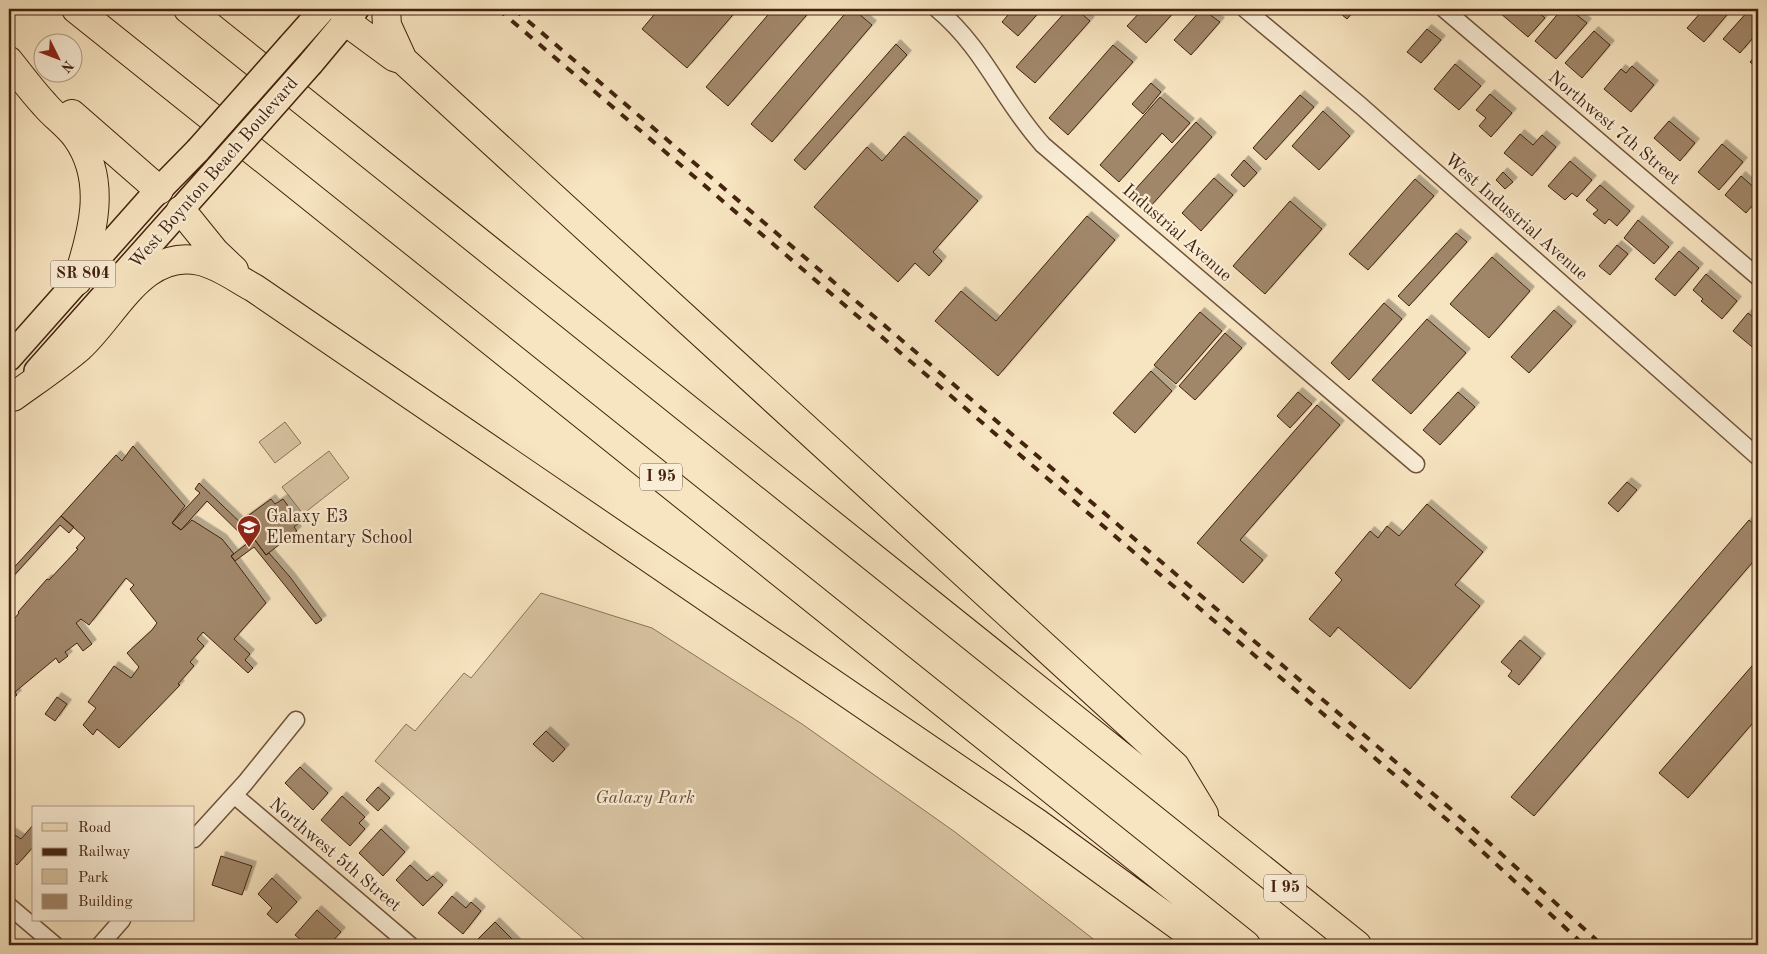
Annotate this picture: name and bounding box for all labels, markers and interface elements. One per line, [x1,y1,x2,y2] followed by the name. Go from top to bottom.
[32,32,82,82] north arrow
[58,57,76,75] text: N
[1545,68,1683,188] street label: Northwest 7th Street
[126,74,302,272] street label: West Boynton Beach Boulevard
[1441,150,1591,284] street label: West Industrial Avenue
[1119,181,1235,285] street label: Industrial Avenue
[51,260,116,288] road number: SR 804
[640,464,682,491] road number: I 95
[266,508,413,547] place label: Galaxy E3 Elementary School
[236,514,262,548] school or university icon: Galaxy E3 Elementary School
[595,789,695,807] park label: Galaxy Park
[266,795,404,915] street label: Northwest 5th Street
[32,806,195,922] legend
[78,821,112,836] text: Road
[78,845,131,860] text: Railway
[78,871,109,886] text: Park
[1264,874,1306,901] road number: I 95
[78,895,133,910] text: Building

